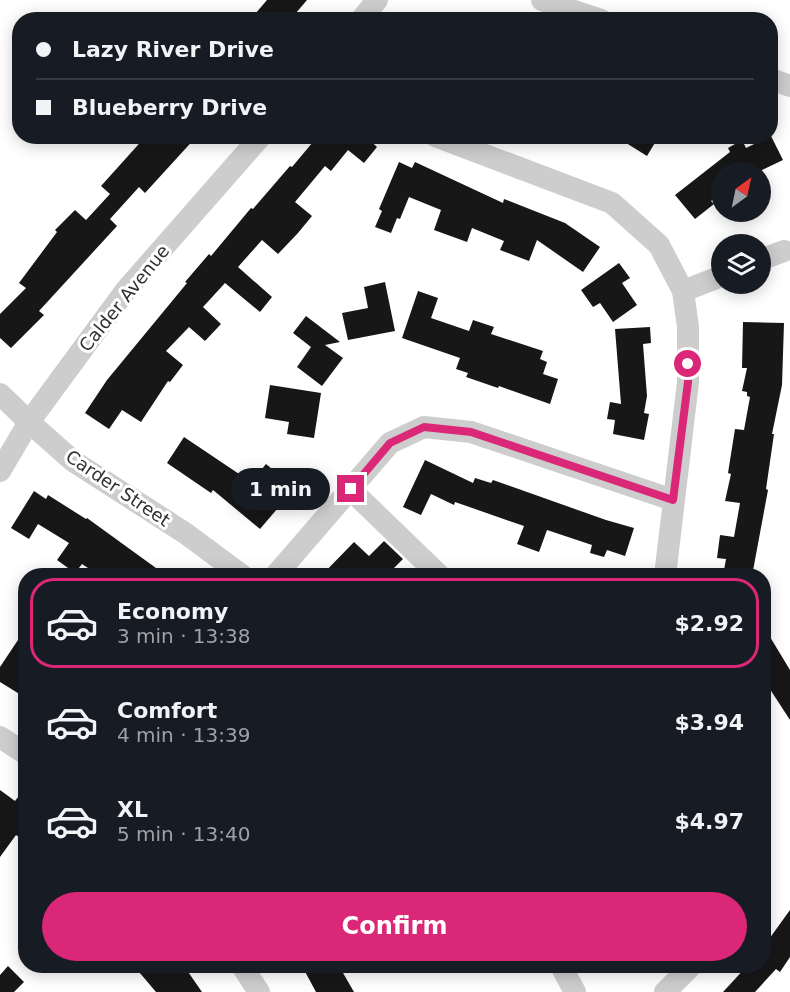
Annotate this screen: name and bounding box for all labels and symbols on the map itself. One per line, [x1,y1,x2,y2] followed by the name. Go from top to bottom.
[711,162,771,222] north arrow
[75,240,173,356] street label: Calder Avenue
[674,350,701,377] route start
[62,445,174,531] street label: Carder Street
[231,468,330,510] callout: 1 min
[337,475,364,502] route end

